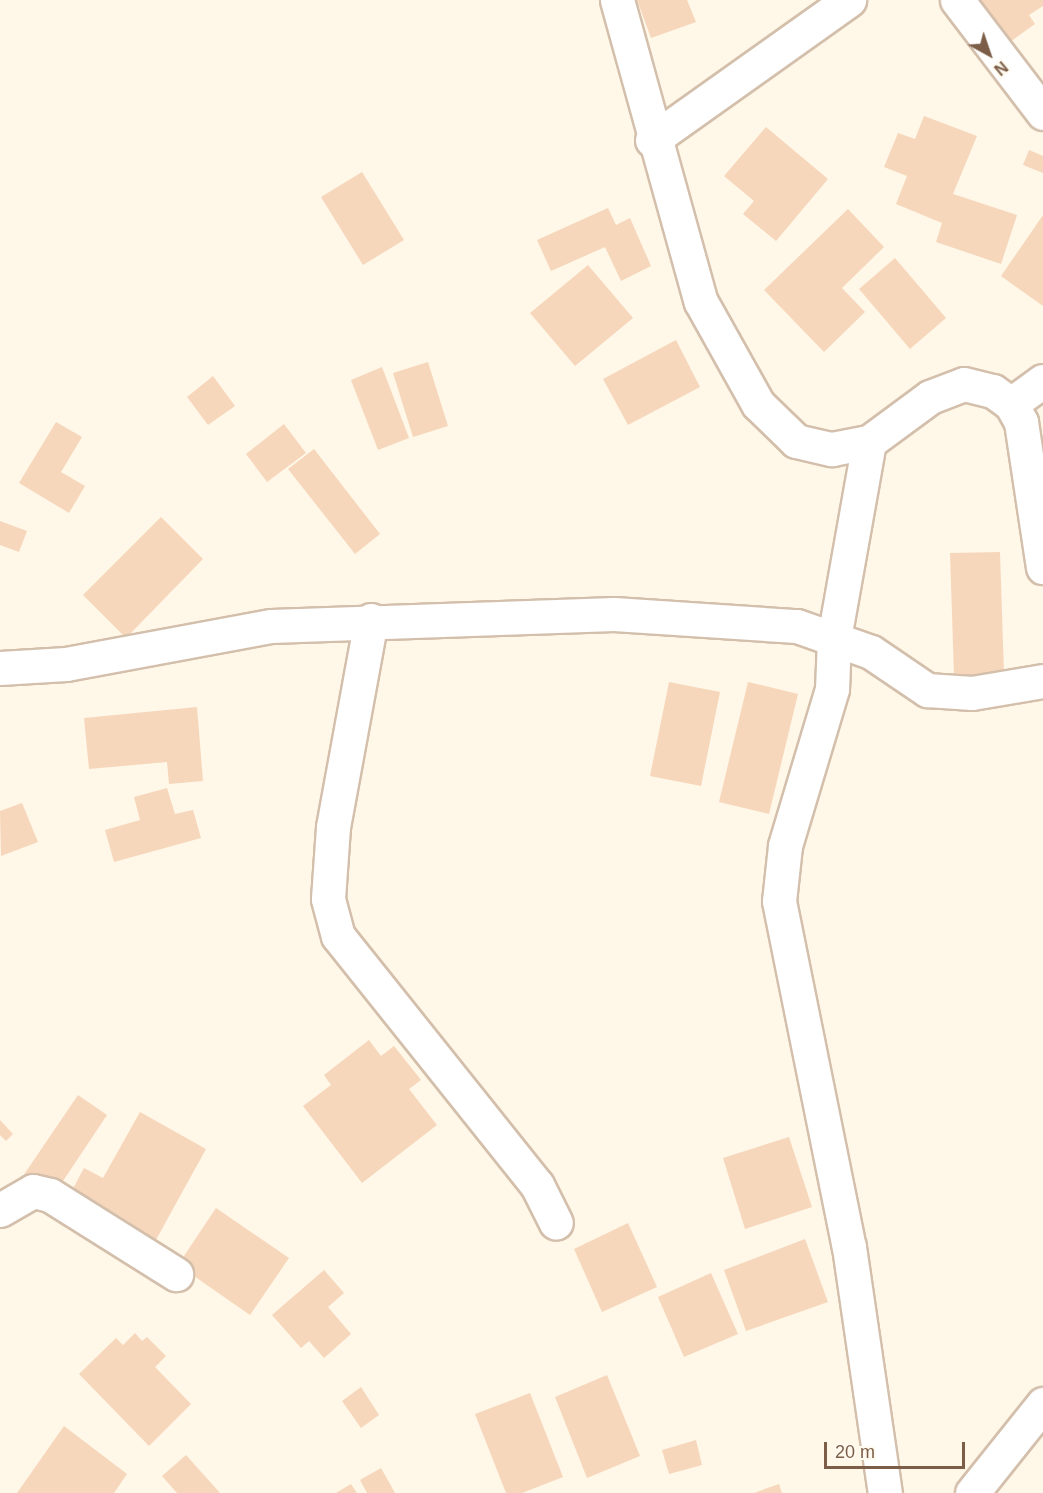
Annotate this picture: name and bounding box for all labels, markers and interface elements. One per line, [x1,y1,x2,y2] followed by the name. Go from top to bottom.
[959,24,1019,84] north arrow
[991,58,1011,78] text: N
[827,1430,968,1468] scale bar
[835,1442,875,1462] text: 20 m

